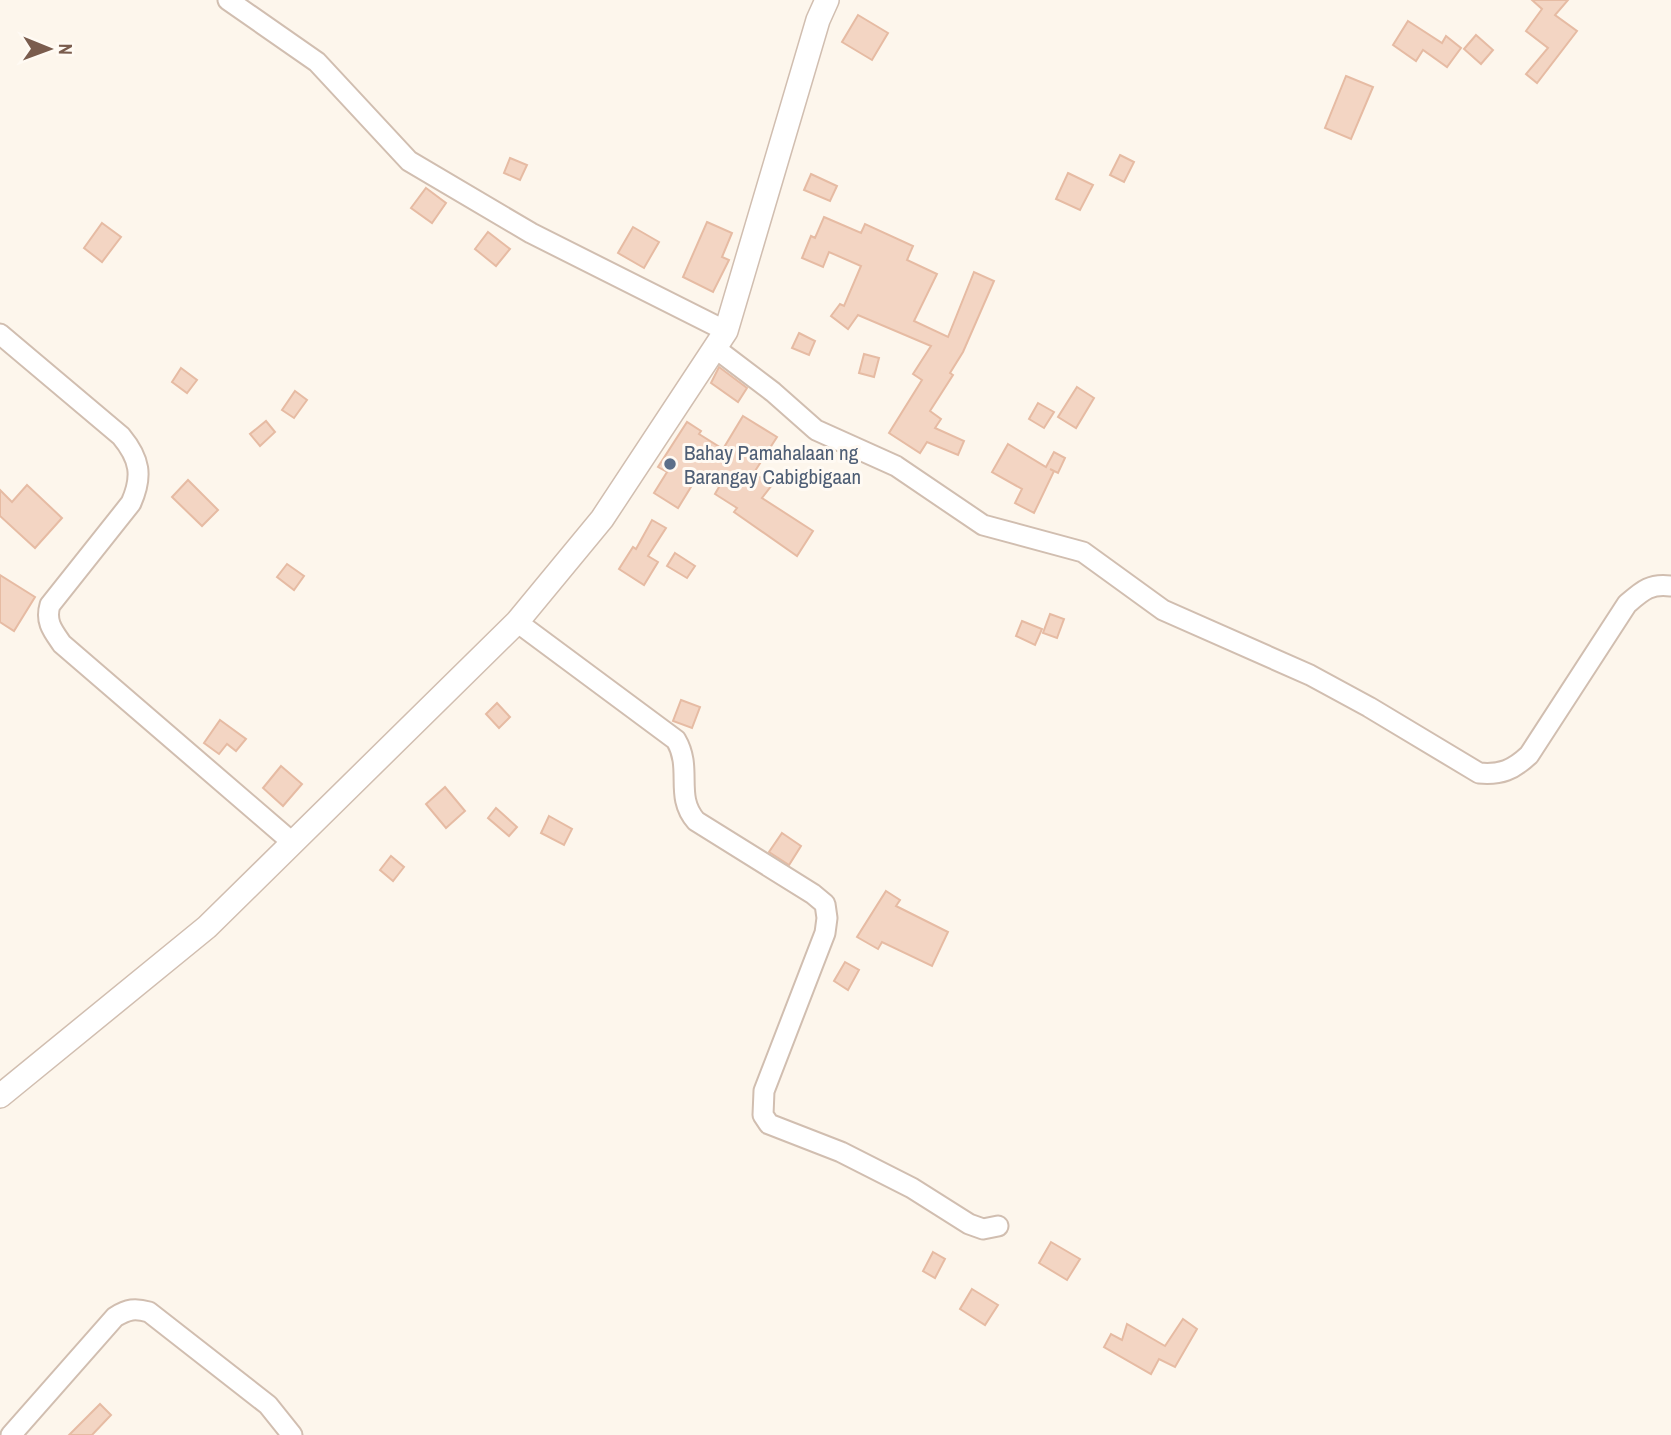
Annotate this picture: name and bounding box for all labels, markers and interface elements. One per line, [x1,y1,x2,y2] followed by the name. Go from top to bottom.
[14,14,84,84] north arrow
[53,43,79,55] text: N
[684,438,861,491] place label: Bahay Pamahalaan ng Barangay Cabigbigaan
[662,456,678,472] marker: Bahay Pamahalaan ng Barangay Cabigbigaan

